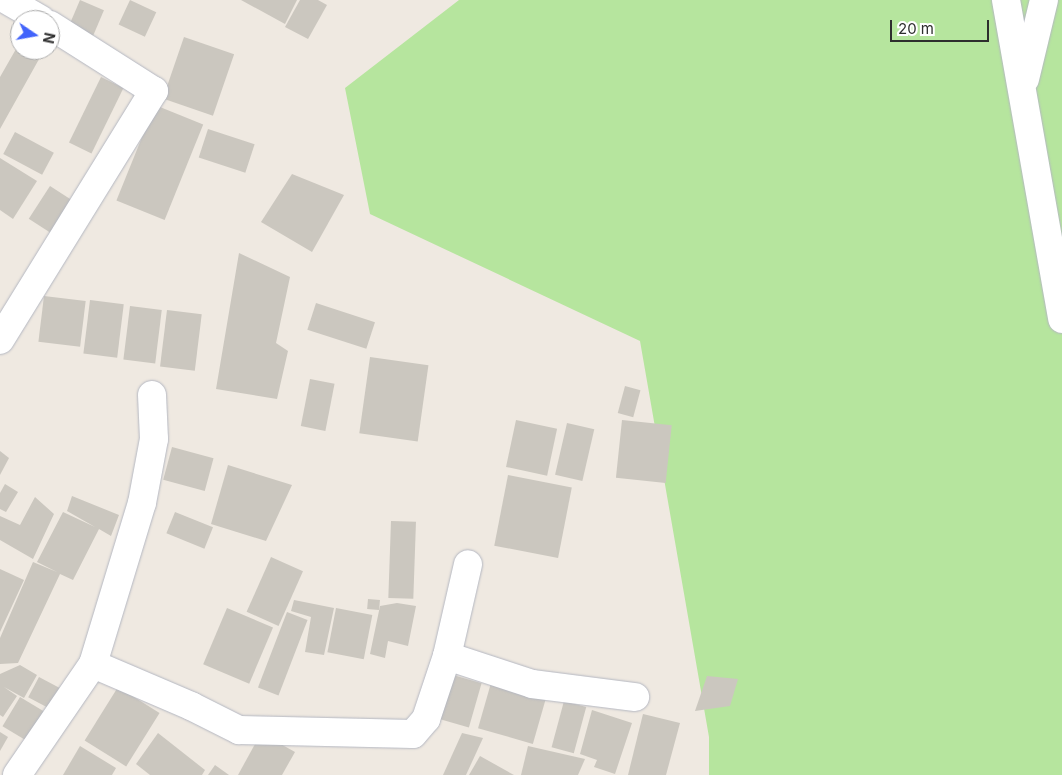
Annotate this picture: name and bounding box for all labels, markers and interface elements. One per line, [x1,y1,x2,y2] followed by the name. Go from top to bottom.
[10,10,60,60] north arrow
[892,10,991,42] scale bar
[898,19,934,38] text: 20 m
[40,31,59,45] text: N

